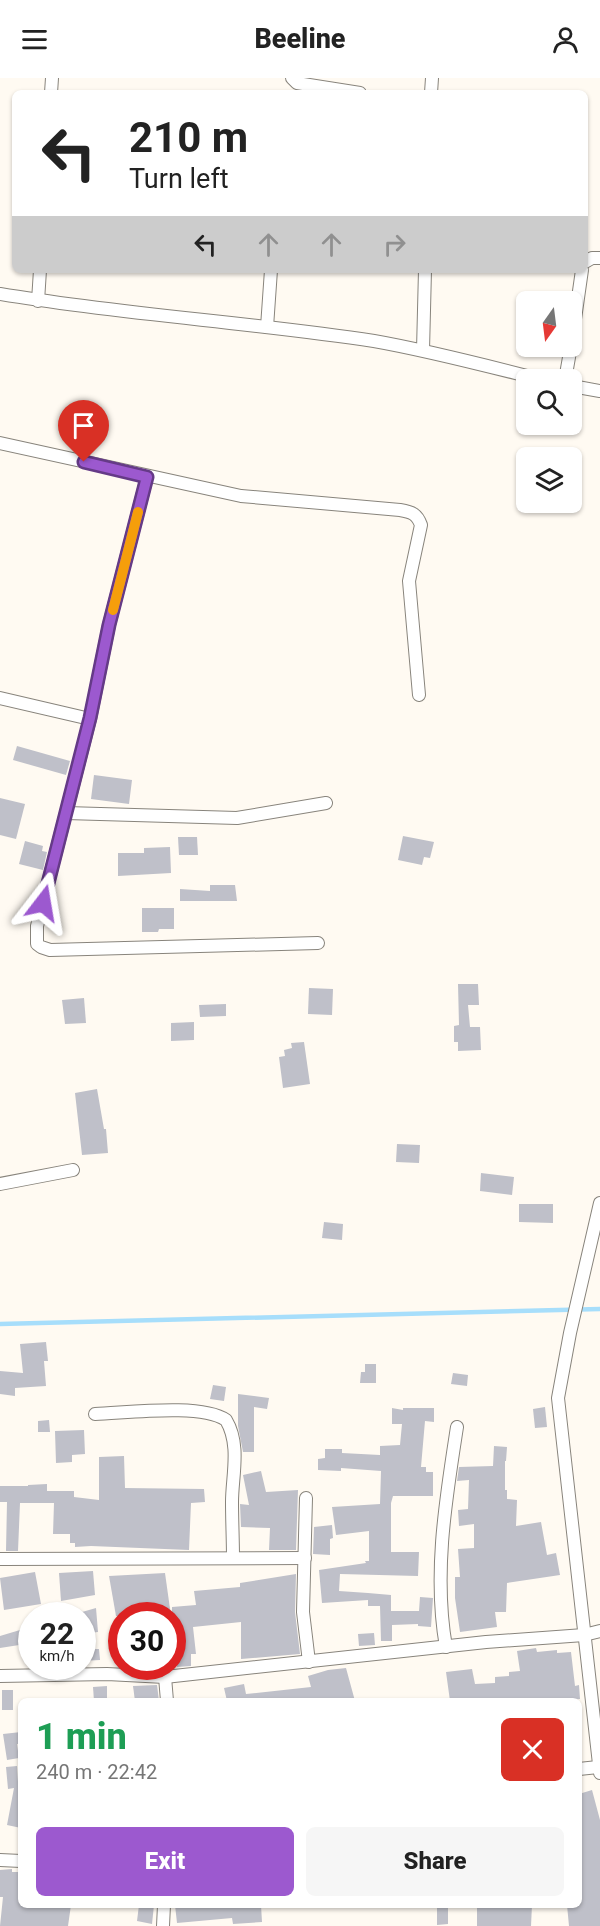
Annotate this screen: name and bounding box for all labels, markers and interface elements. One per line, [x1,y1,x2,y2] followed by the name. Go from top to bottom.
[18,23,51,56] icon: menu
[254,23,346,55] text: Beeline
[549,23,582,56] icon: person
[129,113,248,162] text: 210 m
[30,114,108,192] icon: left
[129,163,229,195] text: Turn left
[189,228,222,261] icon: left
[252,228,285,261] icon: ahead
[315,228,348,261] icon: ahead
[378,228,411,261] icon: right
[516,291,582,357] north arrow
[516,291,582,513] map controls
[516,369,582,435] button: search
[58,400,109,462] pin
[67,409,100,442] icon: arrive
[516,447,582,513] button: layers
[11,871,75,935] position arrow
[108,1602,186,1680] speed limit sign: 30
[40,1616,74,1651] text: 22
[39,1647,75,1665] text: km/h
[36,1716,127,1758] text: 1 min
[501,1718,564,1781] button: close
[36,1760,157,1784] text: 240 m · 22:42
[36,1827,294,1896] button: Exit
[306,1827,564,1896] button: Share

